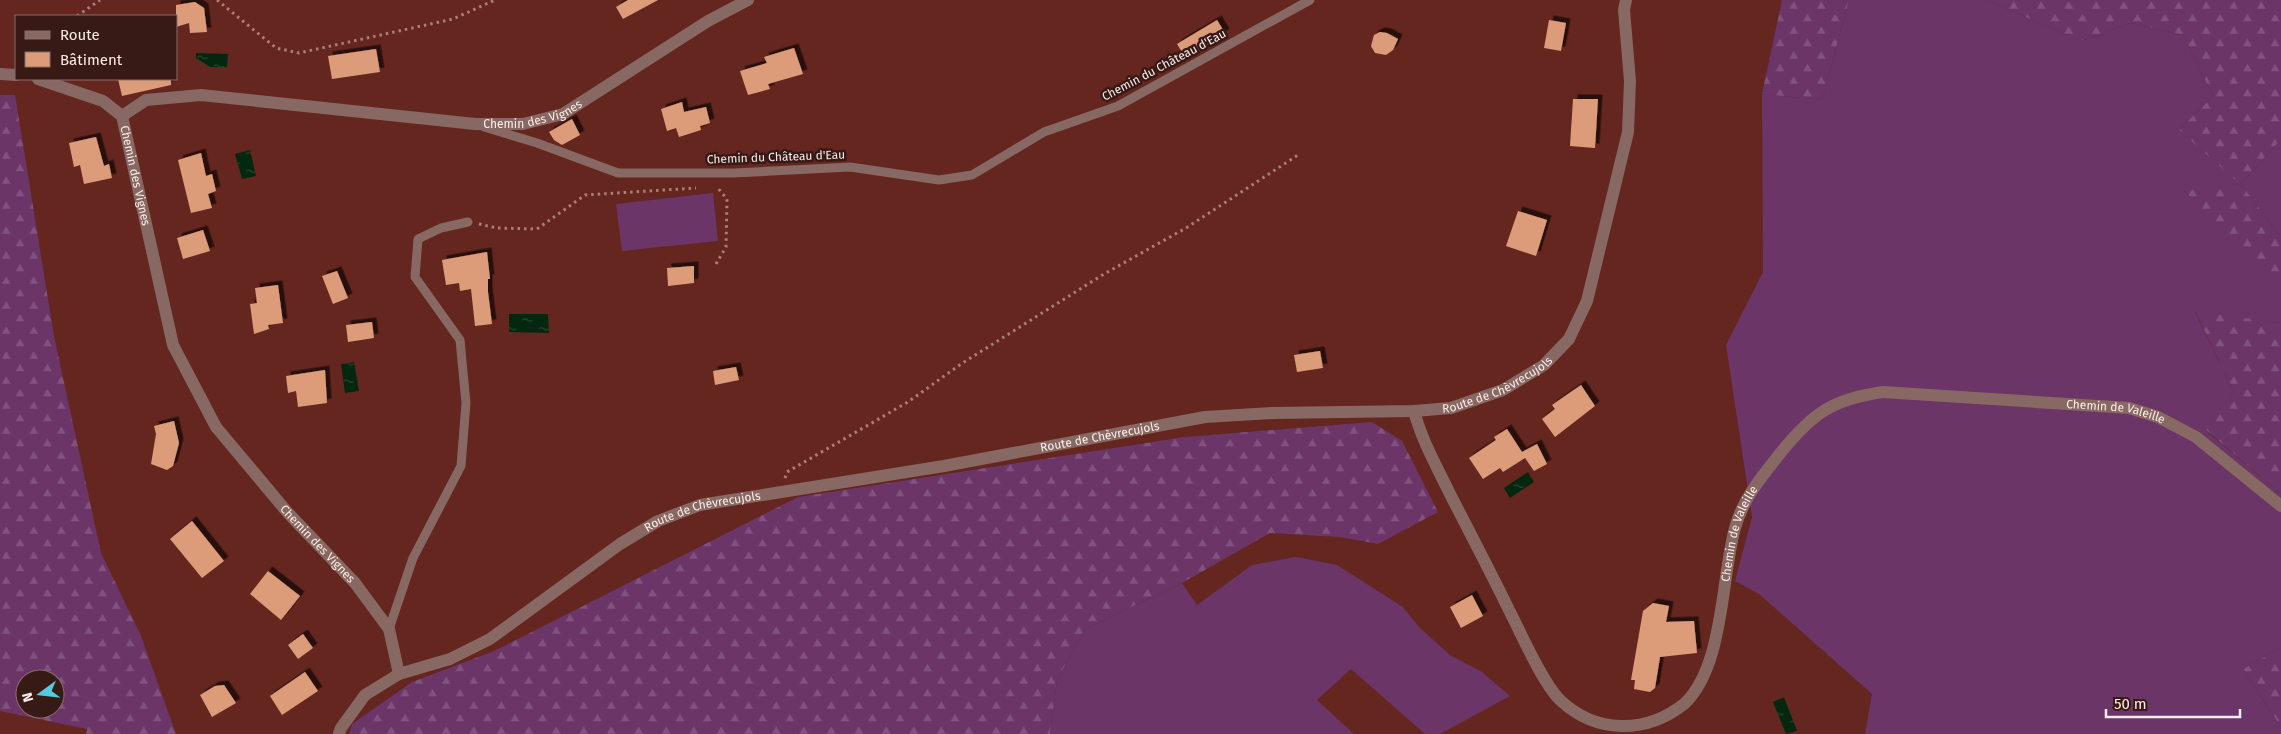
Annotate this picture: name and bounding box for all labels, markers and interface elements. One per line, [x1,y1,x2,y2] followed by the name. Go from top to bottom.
[15,15,178,80] legend
[60,26,100,44] text: Route
[1100,26,1228,104] street label: Chemin du Château d'Eau
[60,51,123,69] text: Bâtiment
[483,96,585,131] street label: Chemin des Vignes
[117,124,153,227] street label: Chemin des Vignes
[707,148,845,166] street label: Chemin du Château d'Eau
[1442,353,1556,416] street label: Route de Chèvrecujols
[2066,397,2168,427] street label: Chemin de Valeille
[1039,419,1161,455] street label: Route de Chèvrecujols
[1718,483,1761,583] street label: Chemin de Valeille
[642,488,762,535] street label: Route de Chèvrecujols
[277,502,358,586] street label: Chemin des Vignes
[15,669,65,719] north arrow
[2106,686,2240,718] scale bar
[19,691,37,704] text: N
[2114,695,2147,713] text: 50 m

